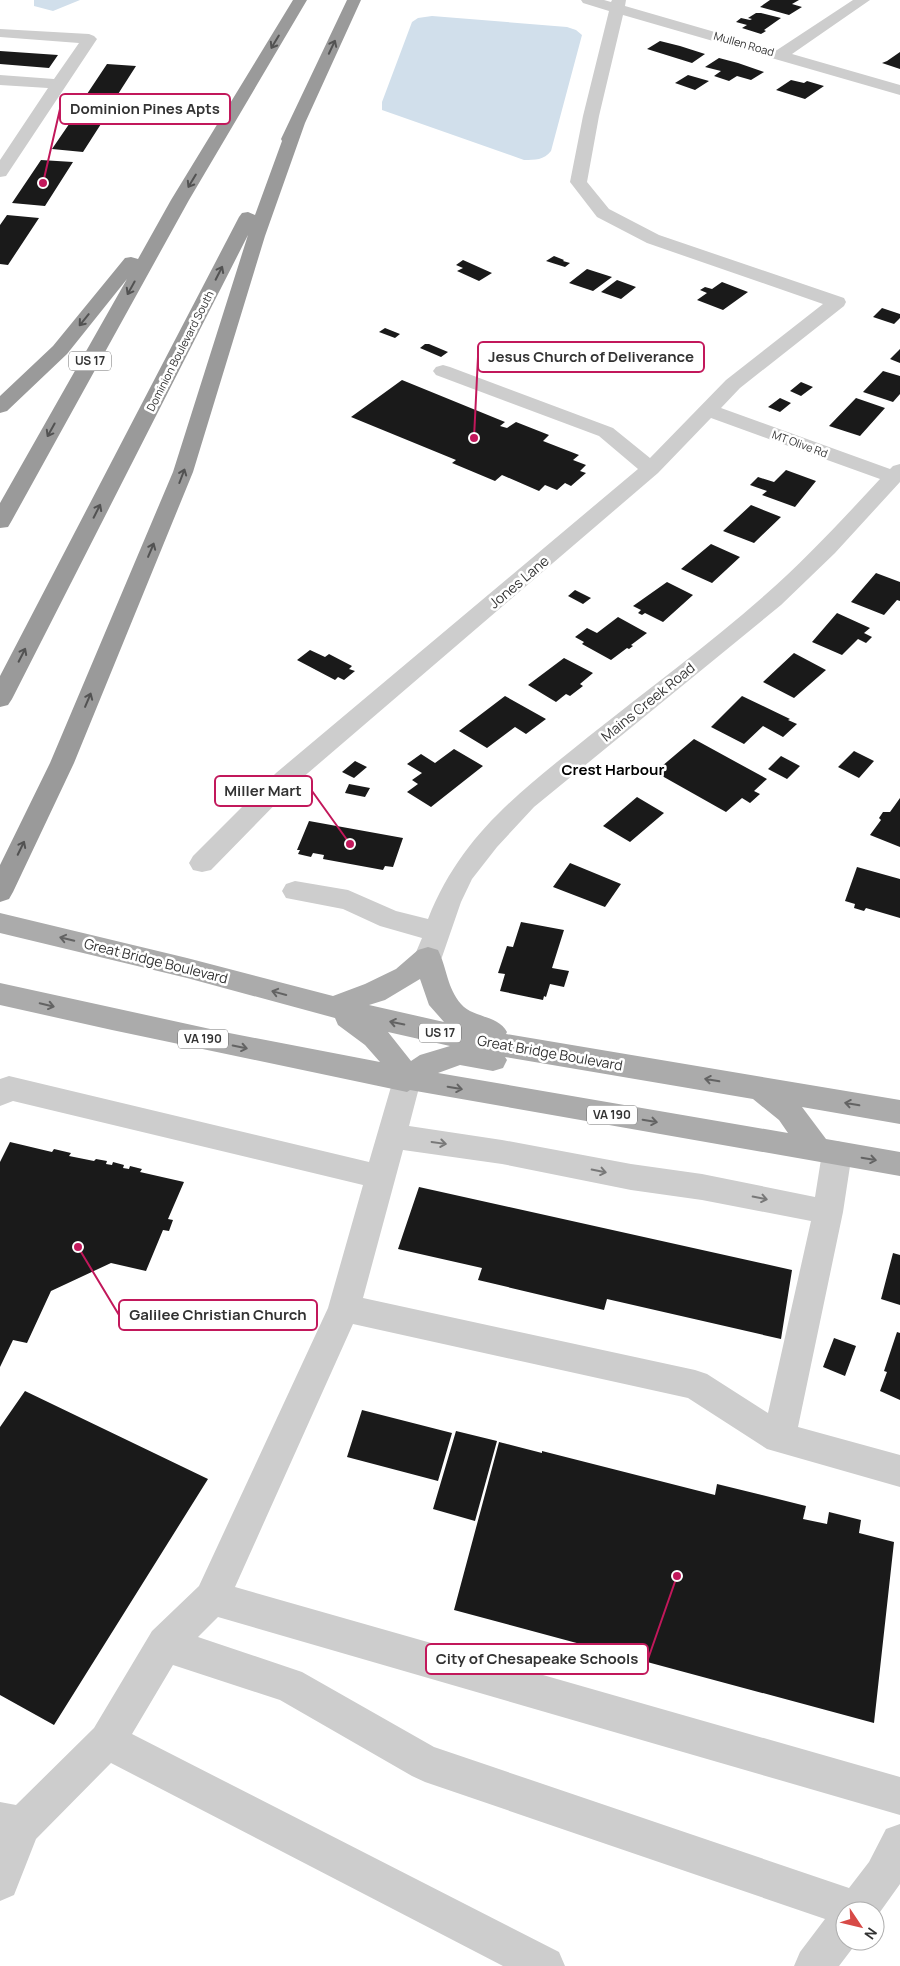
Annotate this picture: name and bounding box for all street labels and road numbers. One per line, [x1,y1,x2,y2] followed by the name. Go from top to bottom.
[712,28,776,59] street label: Mullen Road
[143,288,217,414] street label: Dominion Boulevard South
[69,352,111,371] road number: US 17
[770,427,830,461] street label: MT Olive Rd
[485,551,553,612] street label: Jones Lane
[597,658,699,745] street label: Mains Creek Road
[82,933,230,988] street label: Great Bridge Boulevard
[419,1024,461,1042] road number: US 17
[178,1030,228,1048] road number: VA 190
[476,1030,624,1075] street label: Great Bridge Boulevard
[587,1106,637,1124] road number: VA 190

